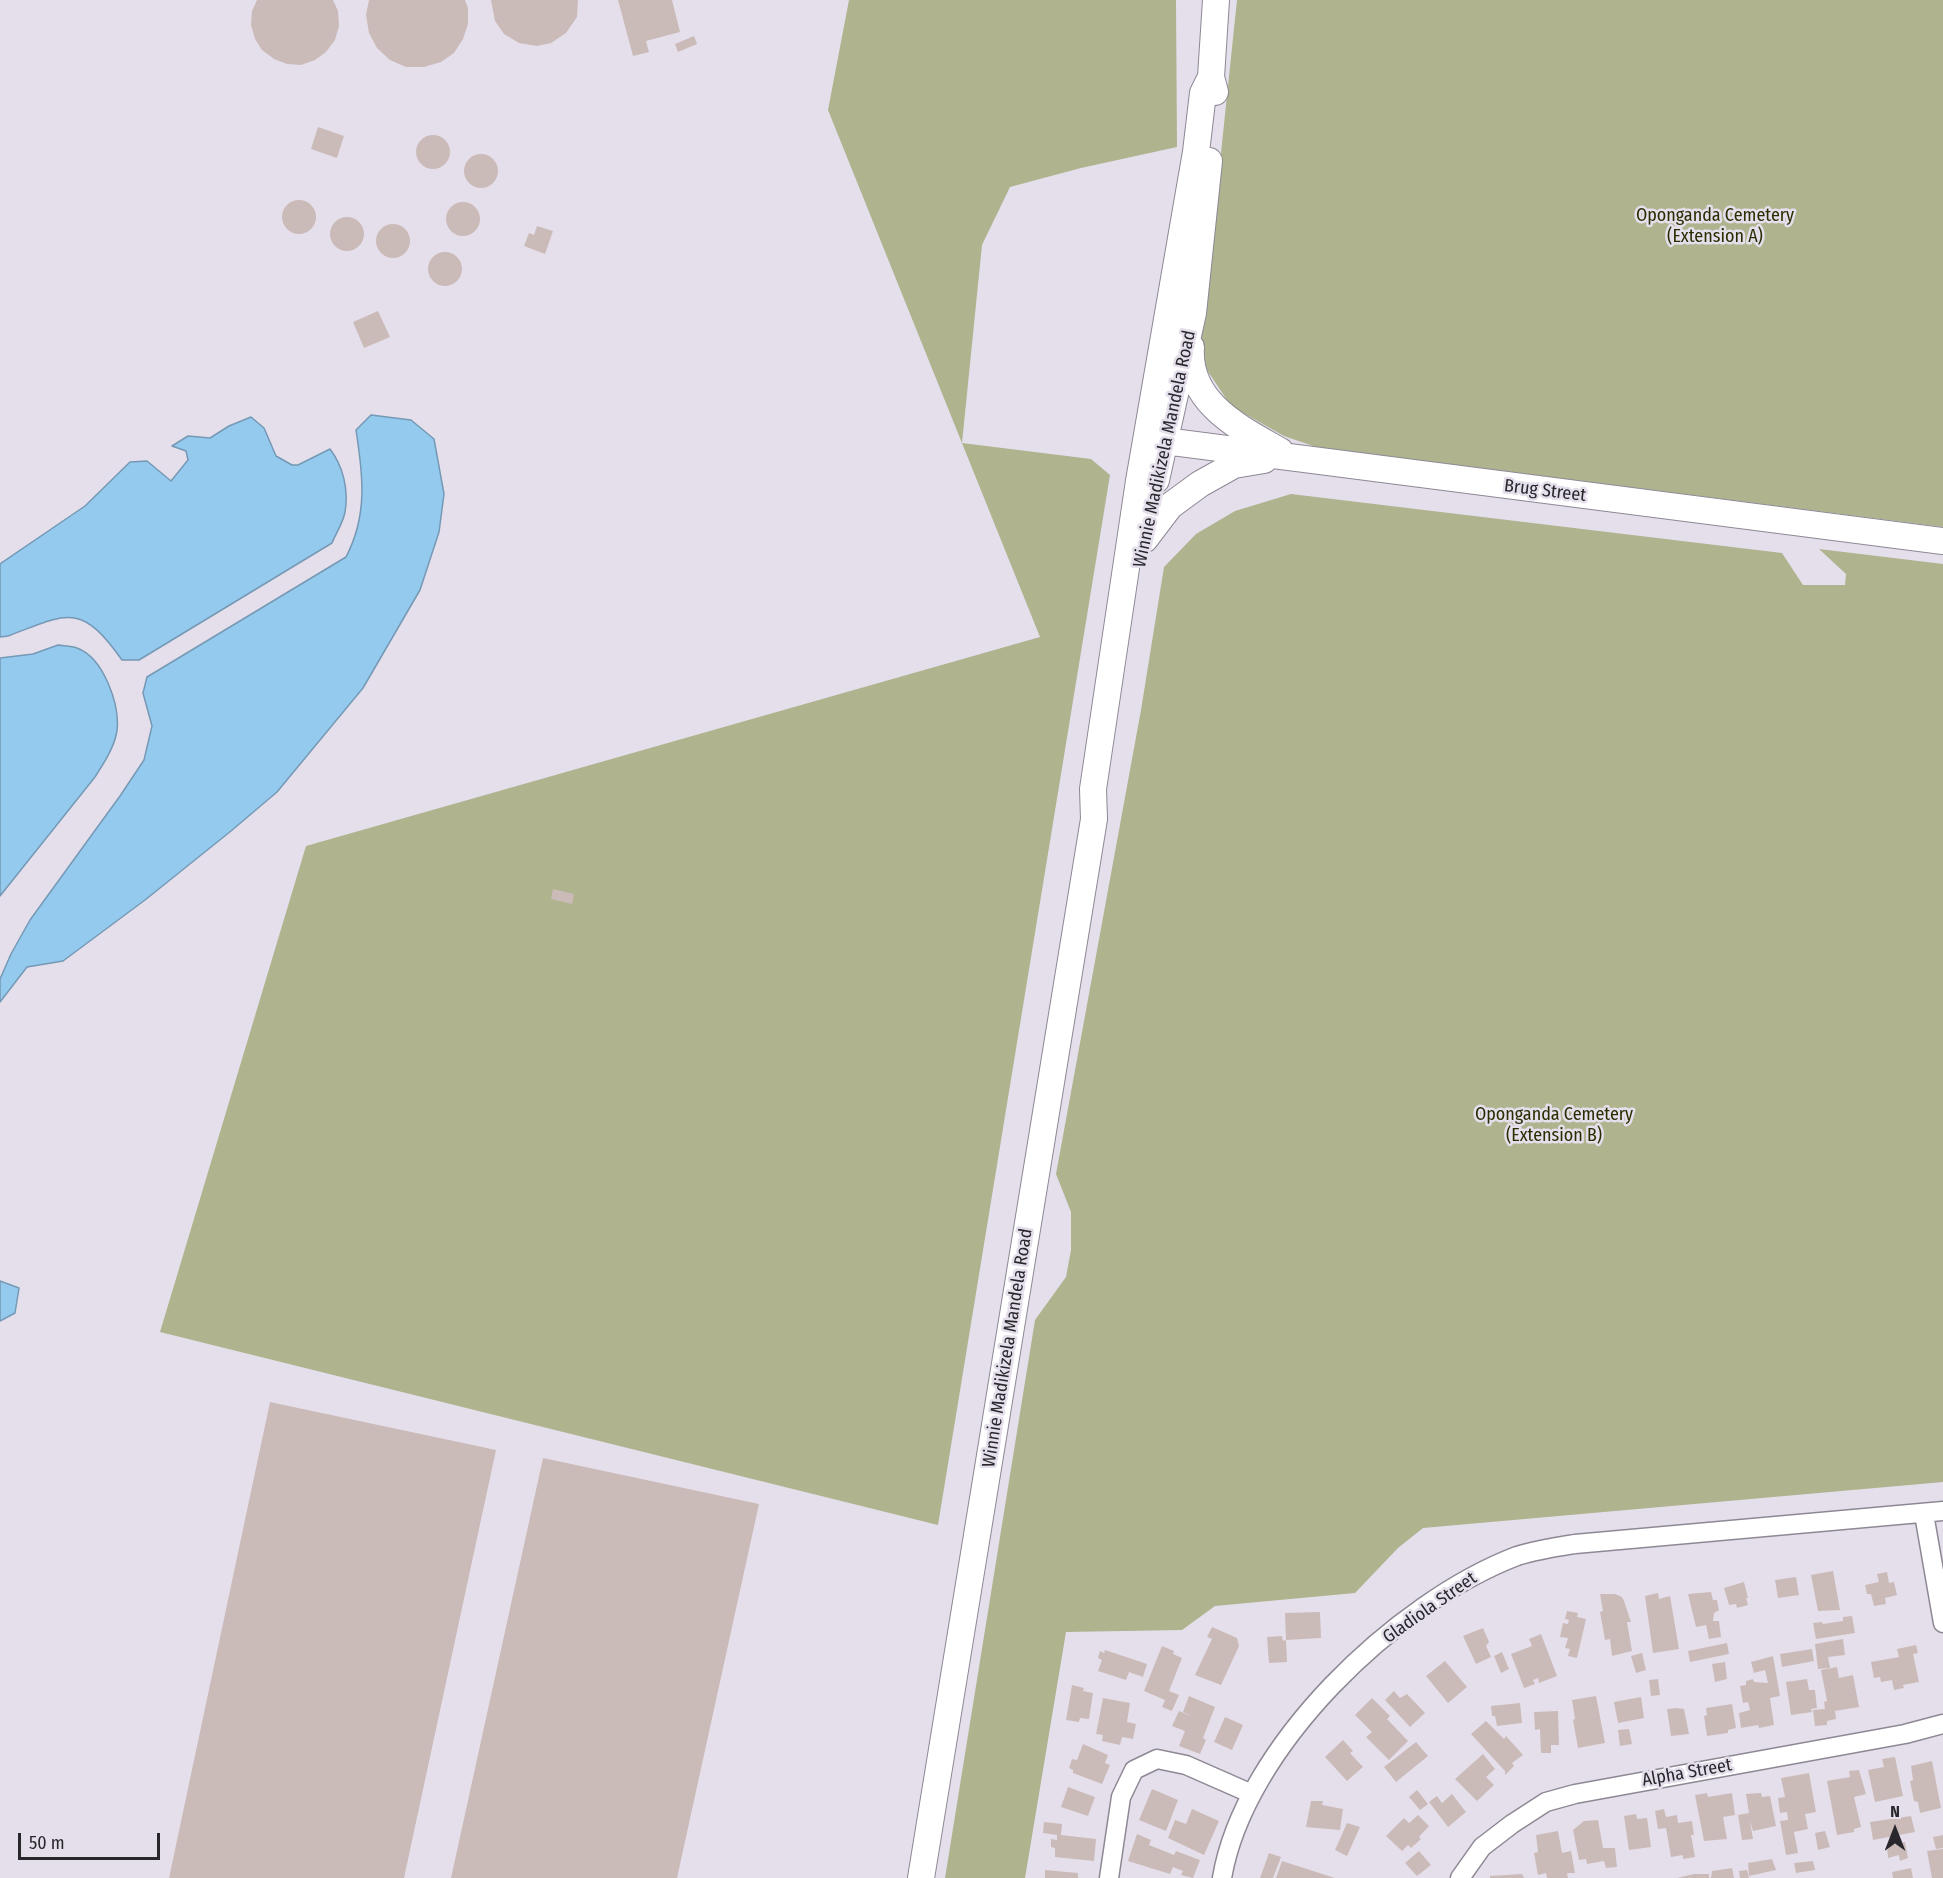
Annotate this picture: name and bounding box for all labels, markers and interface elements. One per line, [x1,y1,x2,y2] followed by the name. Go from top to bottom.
[1636,205,1794,248] park label: Oponganda Cemetery (Extension A)
[1129,329,1201,569] street label: Winnie Madikizela Mandela Road
[1503,475,1587,507] street label: Brug Street
[1475,1104,1633,1146] park label: Oponganda Cemetery (Extension B)
[978,1227,1038,1469] street label: Winnie Madikizela Mandela Road
[1379,1568,1481,1648] street label: Gladiola Street
[1641,1754,1733,1792] street label: Alpha Street
[1865,1800,1925,1860] north arrow
[1890,1802,1900,1821] text: N
[21,1821,164,1859] scale bar
[29,1832,65,1854] text: 50 m

